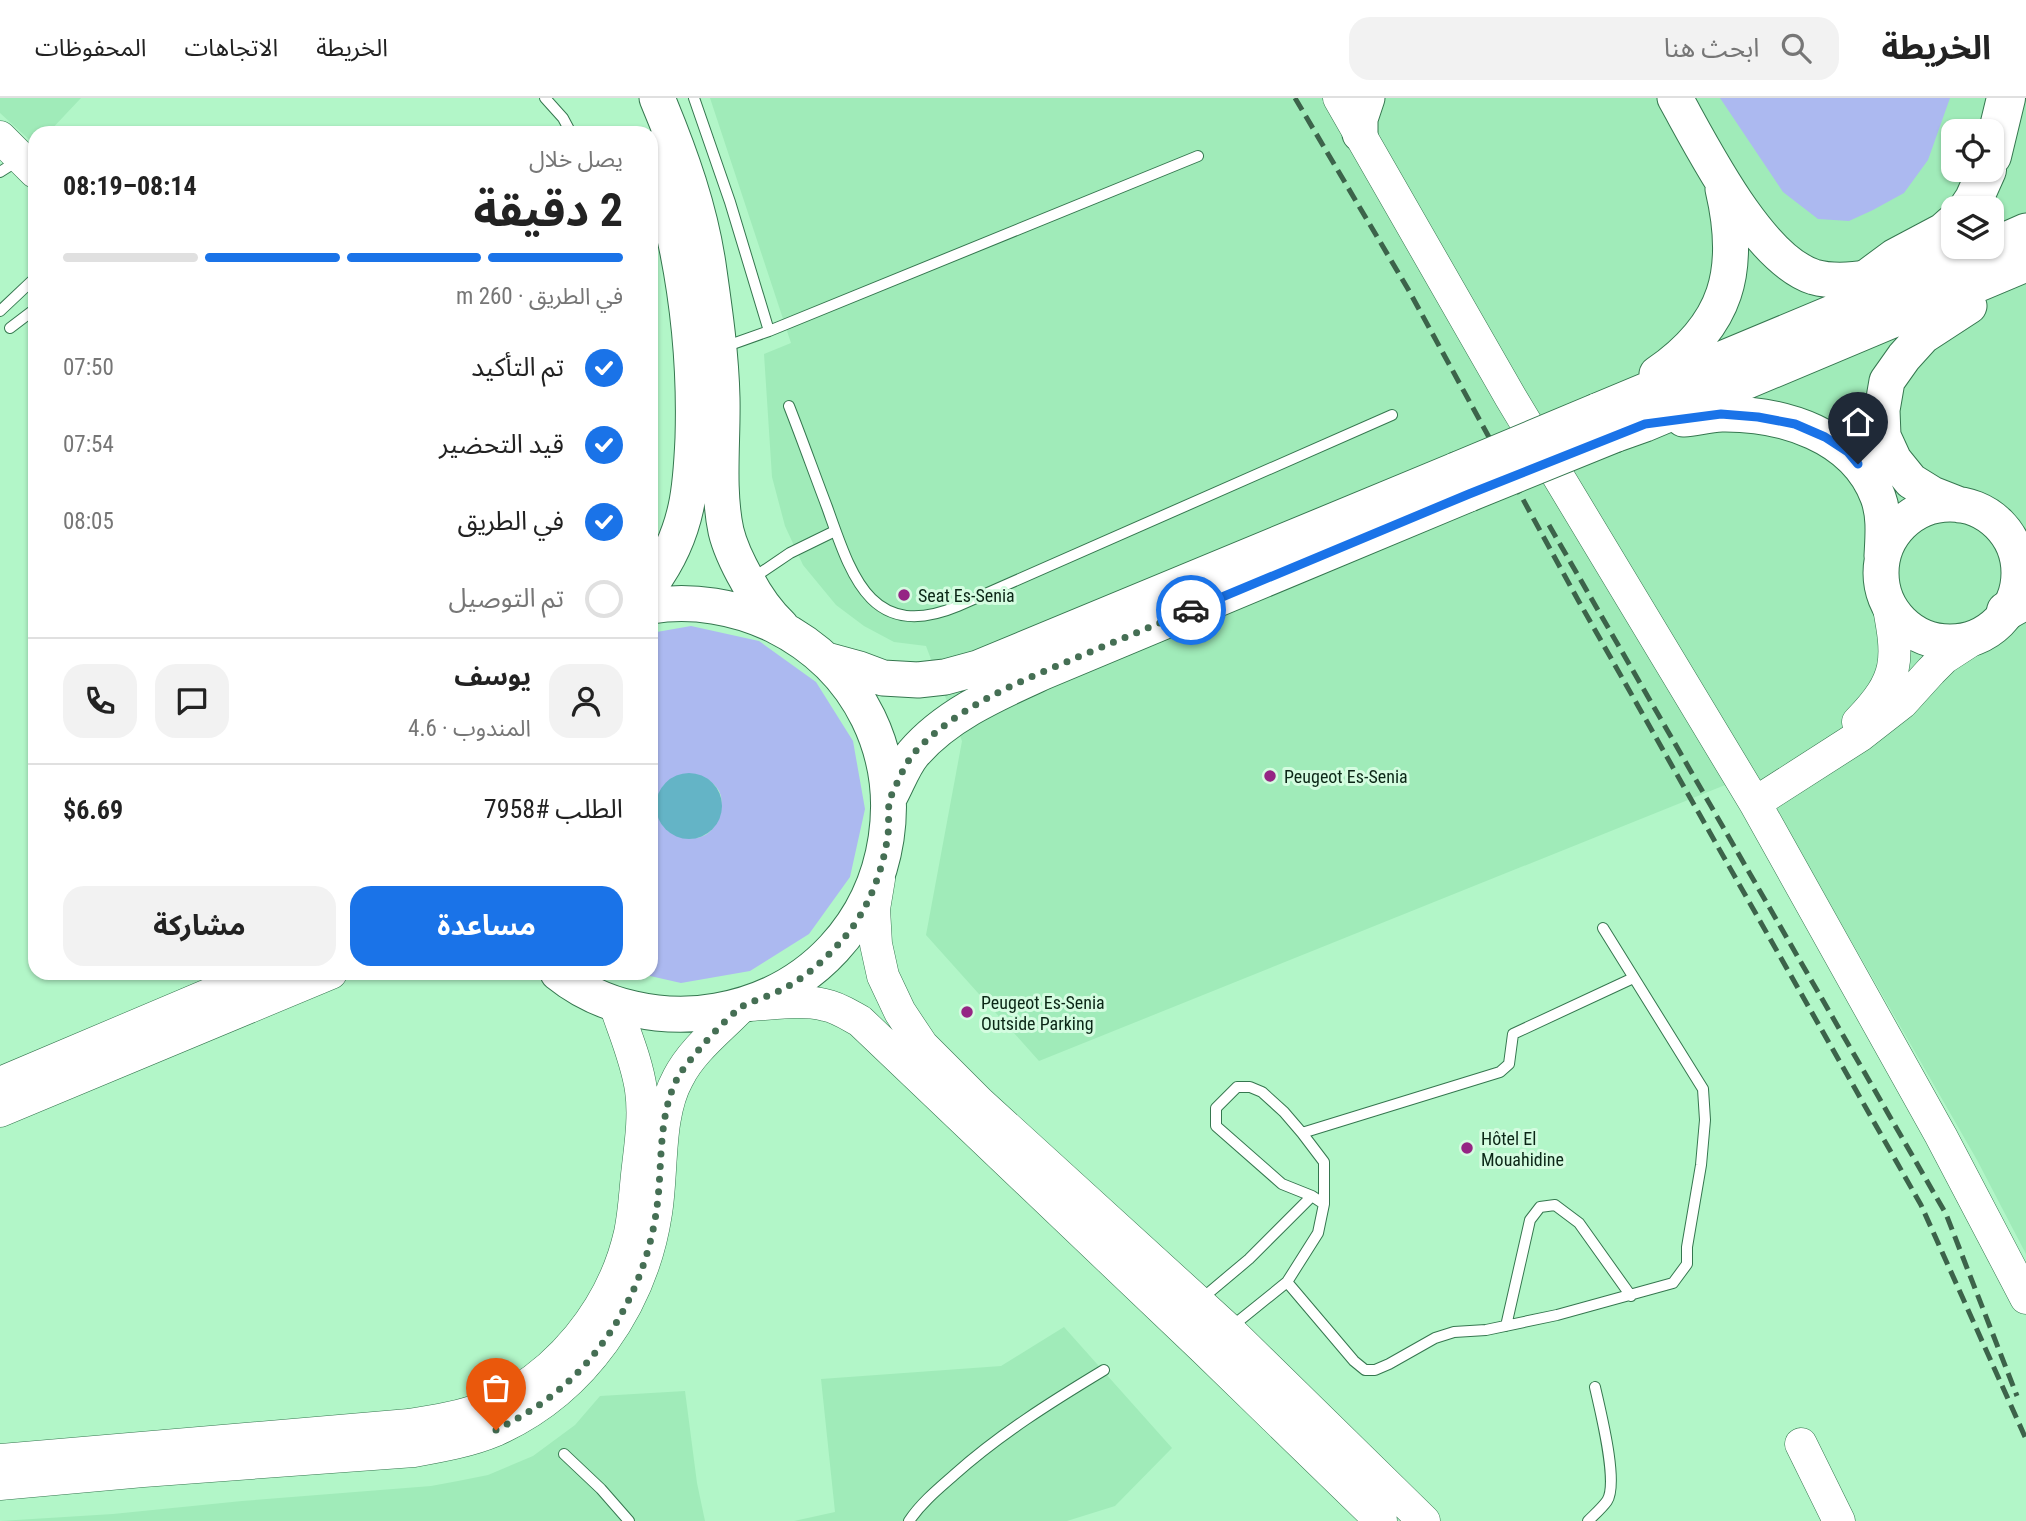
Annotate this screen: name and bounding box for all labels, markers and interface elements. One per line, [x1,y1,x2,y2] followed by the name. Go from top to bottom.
[1349,17,1839,80] search box
[1881,28,1991,67] text: الخريطة
[1777,29,1815,67] icon: search
[1664,33,1759,63] text: ابحث هنا
[35,34,146,62] text: المحفوظات
[184,34,278,62] text: الاتجاهات
[316,34,388,62] text: الخريطة
[1941,119,2004,259] map controls
[1941,119,2004,182] button: locate
[529,146,623,173] text: يصل خلال
[63,171,197,201] text: 08:14–08:19
[473,183,623,237] text: 2 دقيقة
[1941,196,2004,259] button: layers
[456,283,623,310] text: في الطريق · 260 m
[585,349,623,387] icon: check
[471,352,564,382] text: تم التأكيد
[63,354,114,381] text: 07:50
[1828,392,1888,464] pin
[1839,403,1877,441] icon: home
[585,426,623,464] icon: check
[439,429,564,459] text: قيد التحضير
[63,431,114,458] text: 07:54
[585,503,623,541] icon: check
[458,506,564,536] text: في الطريق
[63,508,114,535] text: 08:05
[1156,575,1226,645] courier
[449,583,564,613] text: تم التوصيل
[918,585,1015,606] place label: Seat Es-Senia
[896,587,912,603] marker: Seat Es-Senia
[1172,591,1210,629] icon: car
[454,661,531,691] text: يوسف
[63,664,137,738] button: phone
[155,664,229,738] button: chat
[549,664,623,738] button: person
[408,715,531,742] text: المندوب · 4.6
[1284,766,1408,787] place label: Peugeot Es-Senia
[1262,768,1278,784] marker: Peugeot Es-Senia
[484,794,623,824] text: الطلب #7958
[63,795,123,825] text: $6.69
[63,886,336,966] button: مشاركة
[350,886,623,966] button: مساعدة
[981,992,1105,1034] place label: Peugeot Es-Senia Outside Parking
[959,1004,975,1020] marker: Peugeot Es-Senia Outside Parking
[1481,1128,1564,1170] place label: Hôtel El Mouahidine
[1459,1140,1475,1156] marker: Hôtel El Mouahidine
[466,1358,526,1430] pin
[477,1369,515,1407] icon: bag

